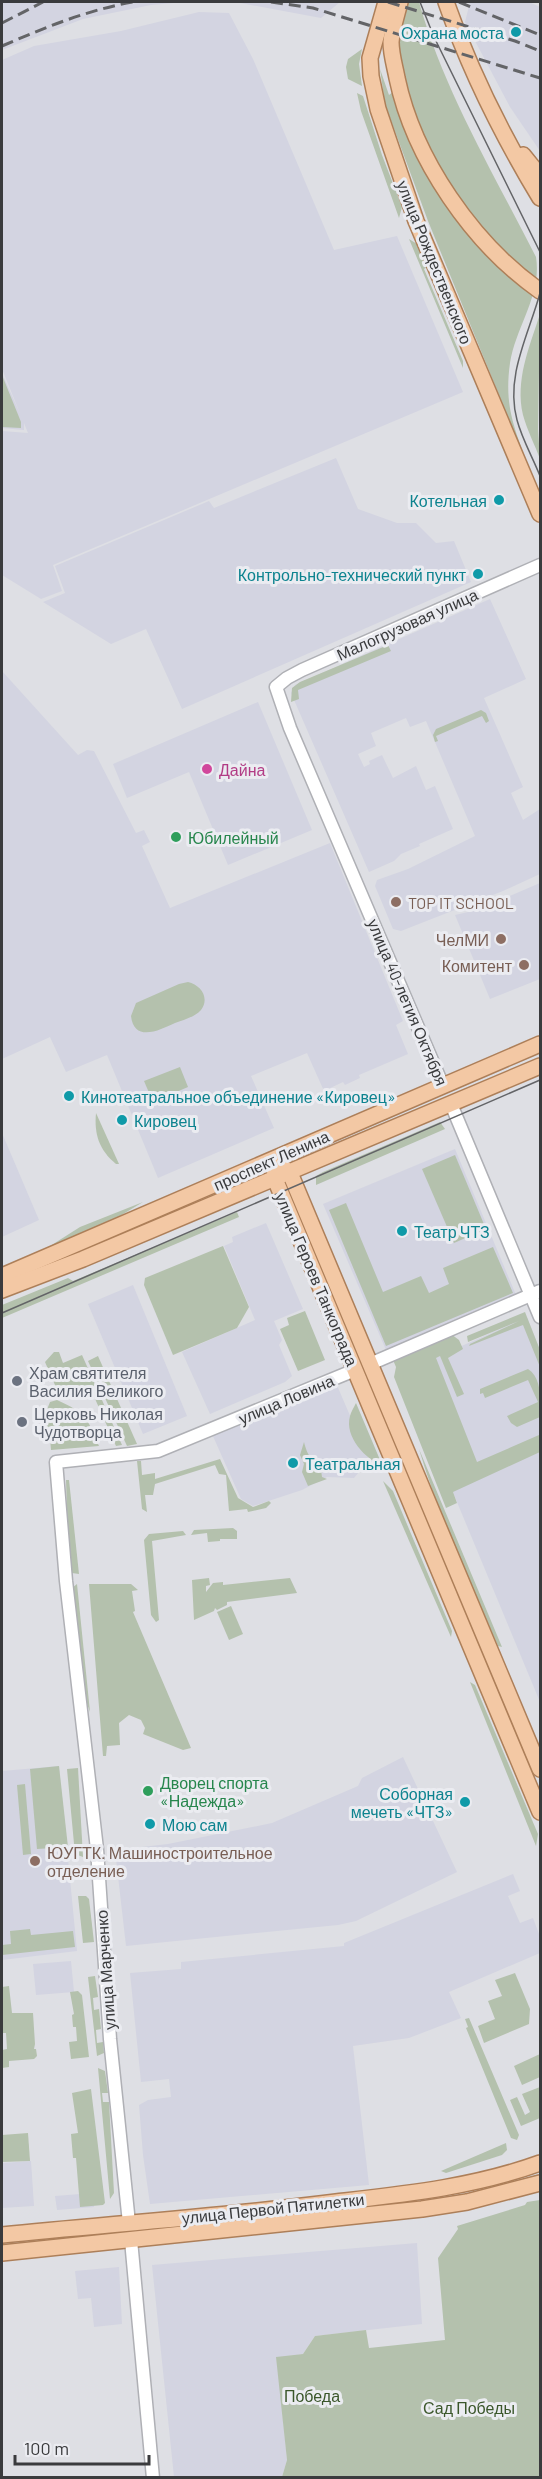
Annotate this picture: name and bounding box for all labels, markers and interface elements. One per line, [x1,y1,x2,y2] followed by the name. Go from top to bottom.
[401,23,504,42] place label: Охрана моста
[509,25,523,39] marker: Охрана моста
[393,177,477,347] street label: улица Рождественского
[410,491,487,510] place label: Котельная
[492,493,506,507] marker: Котельная
[238,565,467,584] place label: Контрольно-технический пункт
[471,567,485,581] marker: Контрольно-технический пункт
[333,584,481,664] street label: Малогрузовая улица
[219,760,266,779] place label: Дайна
[200,762,214,776] marker: Дайна
[188,828,279,847] place label: Юбилейный
[169,830,183,844] marker: Юбилейный
[408,893,514,912] place label: TOP IT SCHOOL
[389,895,403,909] marker: TOP IT SCHOOL
[364,916,452,1088] street label: улица 40-летия Октября
[436,930,489,949] place label: ЧелМИ
[494,932,508,946] marker: ЧелМИ
[442,956,513,975] place label: Комитент
[517,958,531,972] marker: Комитент
[81,1087,396,1106] place label: Кинотеатральное объединение «Кировец»
[62,1089,76,1103] marker: Кинотеатральное объединение «Кировец»
[134,1111,196,1130] place label: Кировец
[115,1113,129,1127] marker: Кировец
[210,1126,332,1194] street label: проспект Ленина
[272,1189,362,1369] street label: улица Героев Танкограда
[414,1222,490,1241] place label: Театр ЧТЗ
[395,1224,409,1238] marker: Театр ЧТЗ
[29,1363,164,1400] place label: Храм святителя Василия Великого
[235,1370,337,1428] street label: улица Ловина
[10,1374,24,1388] marker: Храм святителя Василия Великого
[34,1404,163,1441] place label: Церковь Николая Чудотворца
[15,1415,29,1429] marker: Церковь Николая Чудотворца
[305,1454,401,1473] place label: Театральная
[286,1456,300,1470] marker: Театральная
[160,1773,268,1810] place label: Дворец спорта «Надежда»
[141,1784,155,1798] marker: Дворец спорта «Надежда»
[351,1784,453,1821] place label: Соборная мечеть «ЧТЗ»
[458,1795,472,1809] marker: Соборная мечеть «ЧТЗ»
[162,1815,228,1834] place label: Мою сам
[143,1817,157,1831] marker: Мою сам
[47,1843,273,1880] place label: ЮУГТК. Машиностроительное отделение
[28,1854,42,1868] marker: ЮУГТК. Машиностроительное отделение
[91,1909,119,2031] street label: улица Марченко
[181,2189,365,2227] street label: улица Первой Пятилетки
[284,2386,340,2405] park label: Победа
[423,2398,515,2417] park label: Сад Победы
[15,2428,148,2466] scale bar
[24,2437,69,2459] text: 100 m

